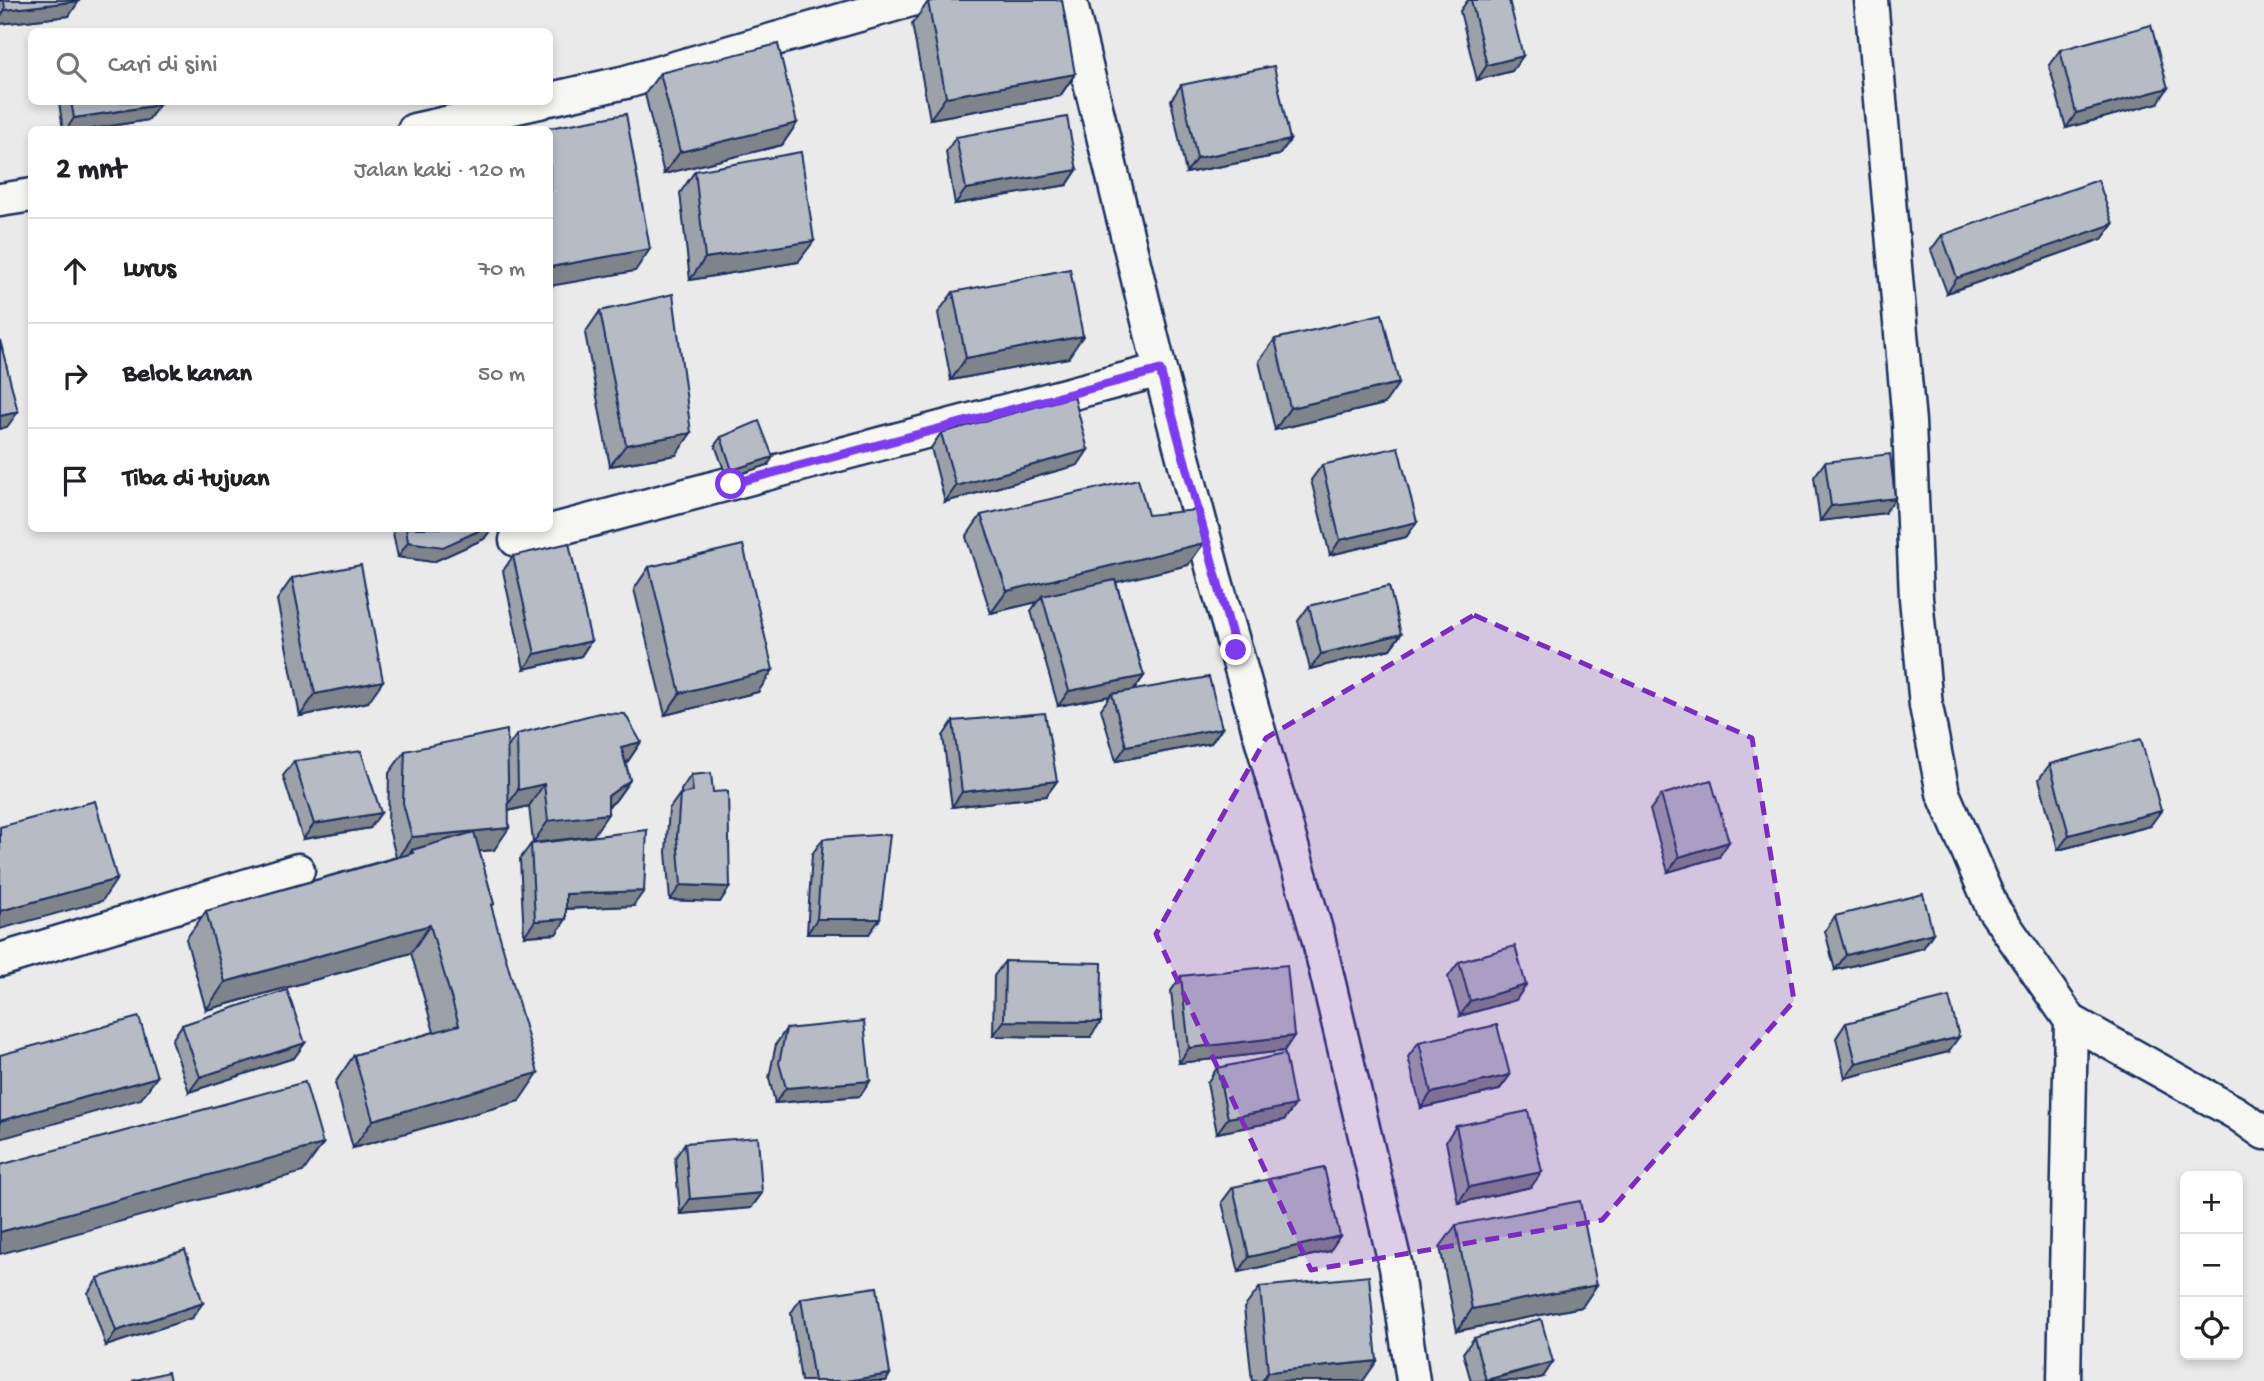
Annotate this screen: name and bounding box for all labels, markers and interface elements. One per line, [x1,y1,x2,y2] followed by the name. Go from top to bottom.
[28,28,553,105] search box
[52,48,90,86] icon: search
[108,51,218,82] text: Cari di sini
[56,154,126,189] text: 2 mnt
[354,158,525,185] text: Jalan kaki · 120 m
[56,252,94,290] icon: ahead
[123,255,176,286] text: Lurus
[478,257,525,284] text: 70 m
[56,357,94,395] icon: right
[123,360,252,391] text: Belok kanan
[478,362,525,389] text: 50 m
[56,462,94,500] icon: arrive
[123,465,269,496] text: Tiba di tujuan
[715,468,746,499] route start
[1220,634,1251,665] route end
[2180,1171,2243,1360] map controls
[2180,1171,2243,1234] button: +
[2180,1234,2243,1297] button: −
[2180,1297,2243,1360] button: locate

